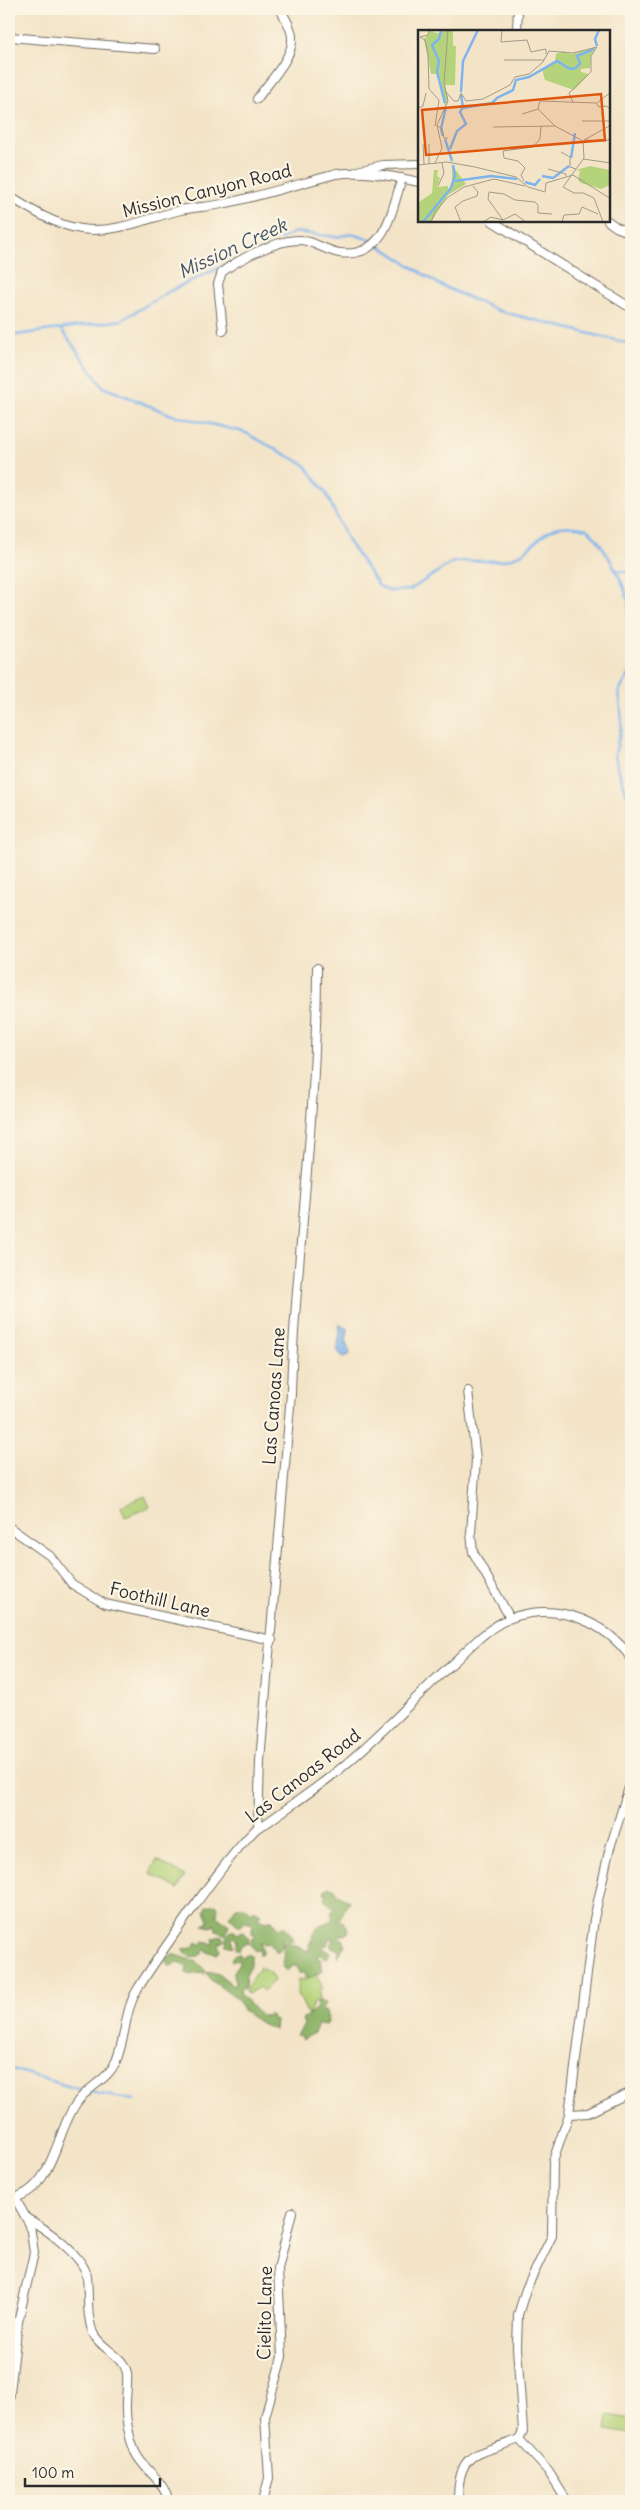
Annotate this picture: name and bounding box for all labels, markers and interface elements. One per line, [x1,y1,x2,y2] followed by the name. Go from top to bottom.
[418,30,610,222] inset map
[120,158,294,223] street label: Mission Canyon Road
[174,212,291,284] water label: Mission Creek
[257,1326,290,1465] street label: Las Canoas Lane
[108,1577,213,1622] street label: Foothill Lane
[240,1723,365,1828] street label: Las Canoas Road
[252,2266,277,2360] street label: Cielito Lane
[25,2455,160,2487] scale bar
[32,2463,74,2482] text: 100 m

